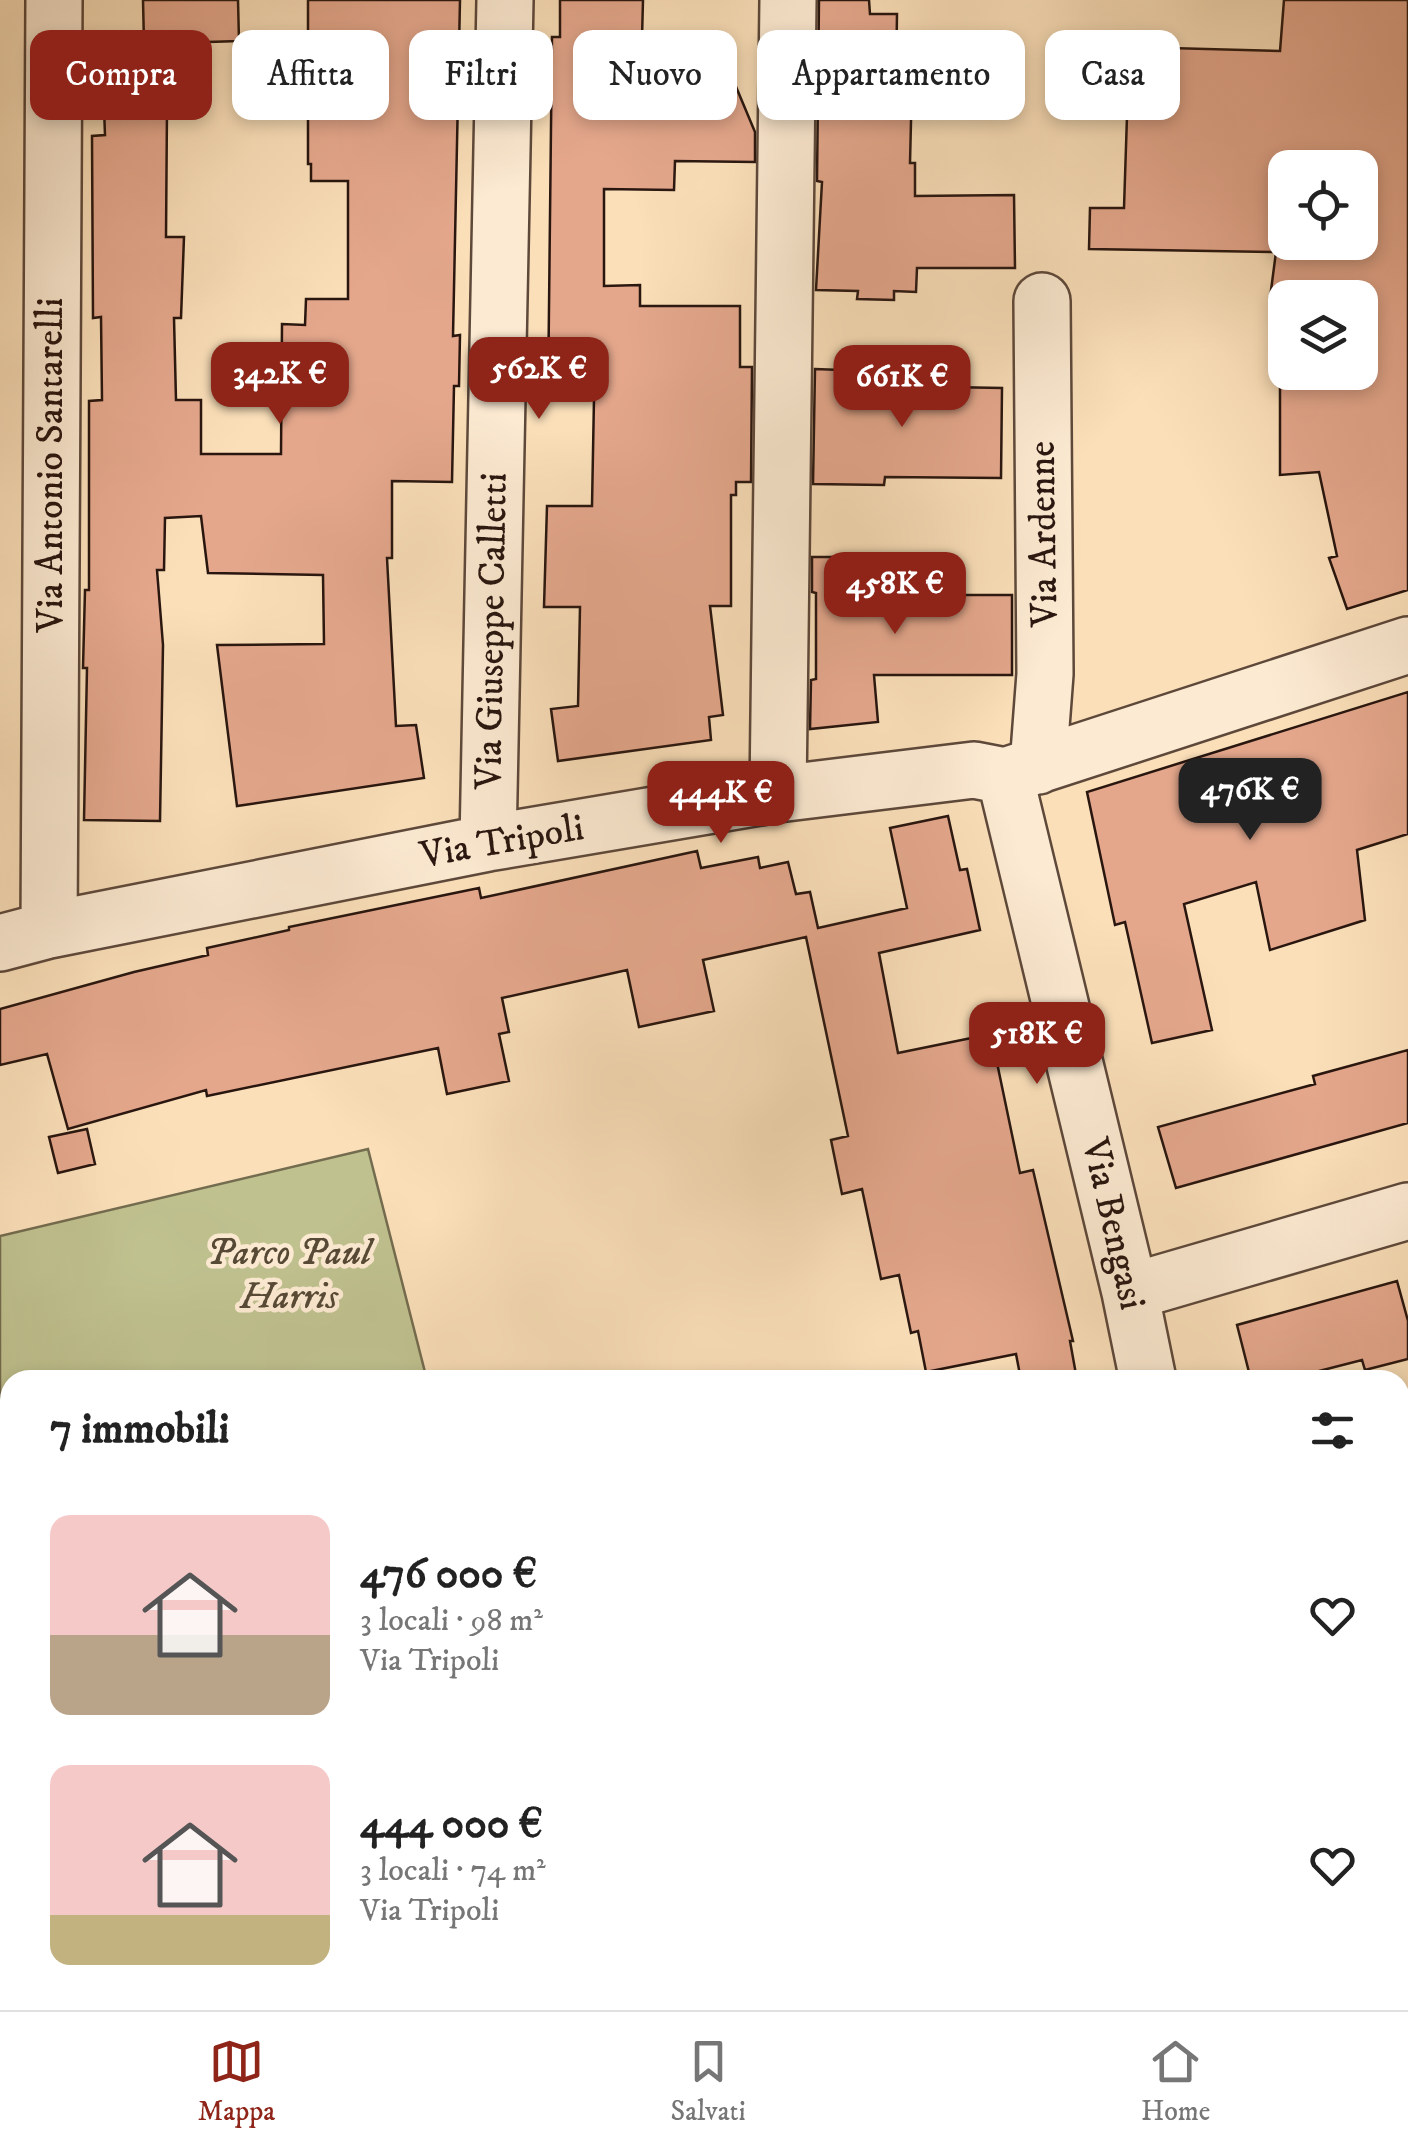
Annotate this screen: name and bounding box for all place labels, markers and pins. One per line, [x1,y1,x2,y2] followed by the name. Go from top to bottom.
[458,337,620,422] pin: 562K €
[199,342,361,427] pin: 342K €
[821,345,983,430] pin: 661K €
[814,552,976,637] pin: 458K €
[1169,758,1331,843] pin: 476K €
[640,761,802,846] pin: 444K €
[956,1002,1118,1087] pin: 518K €

